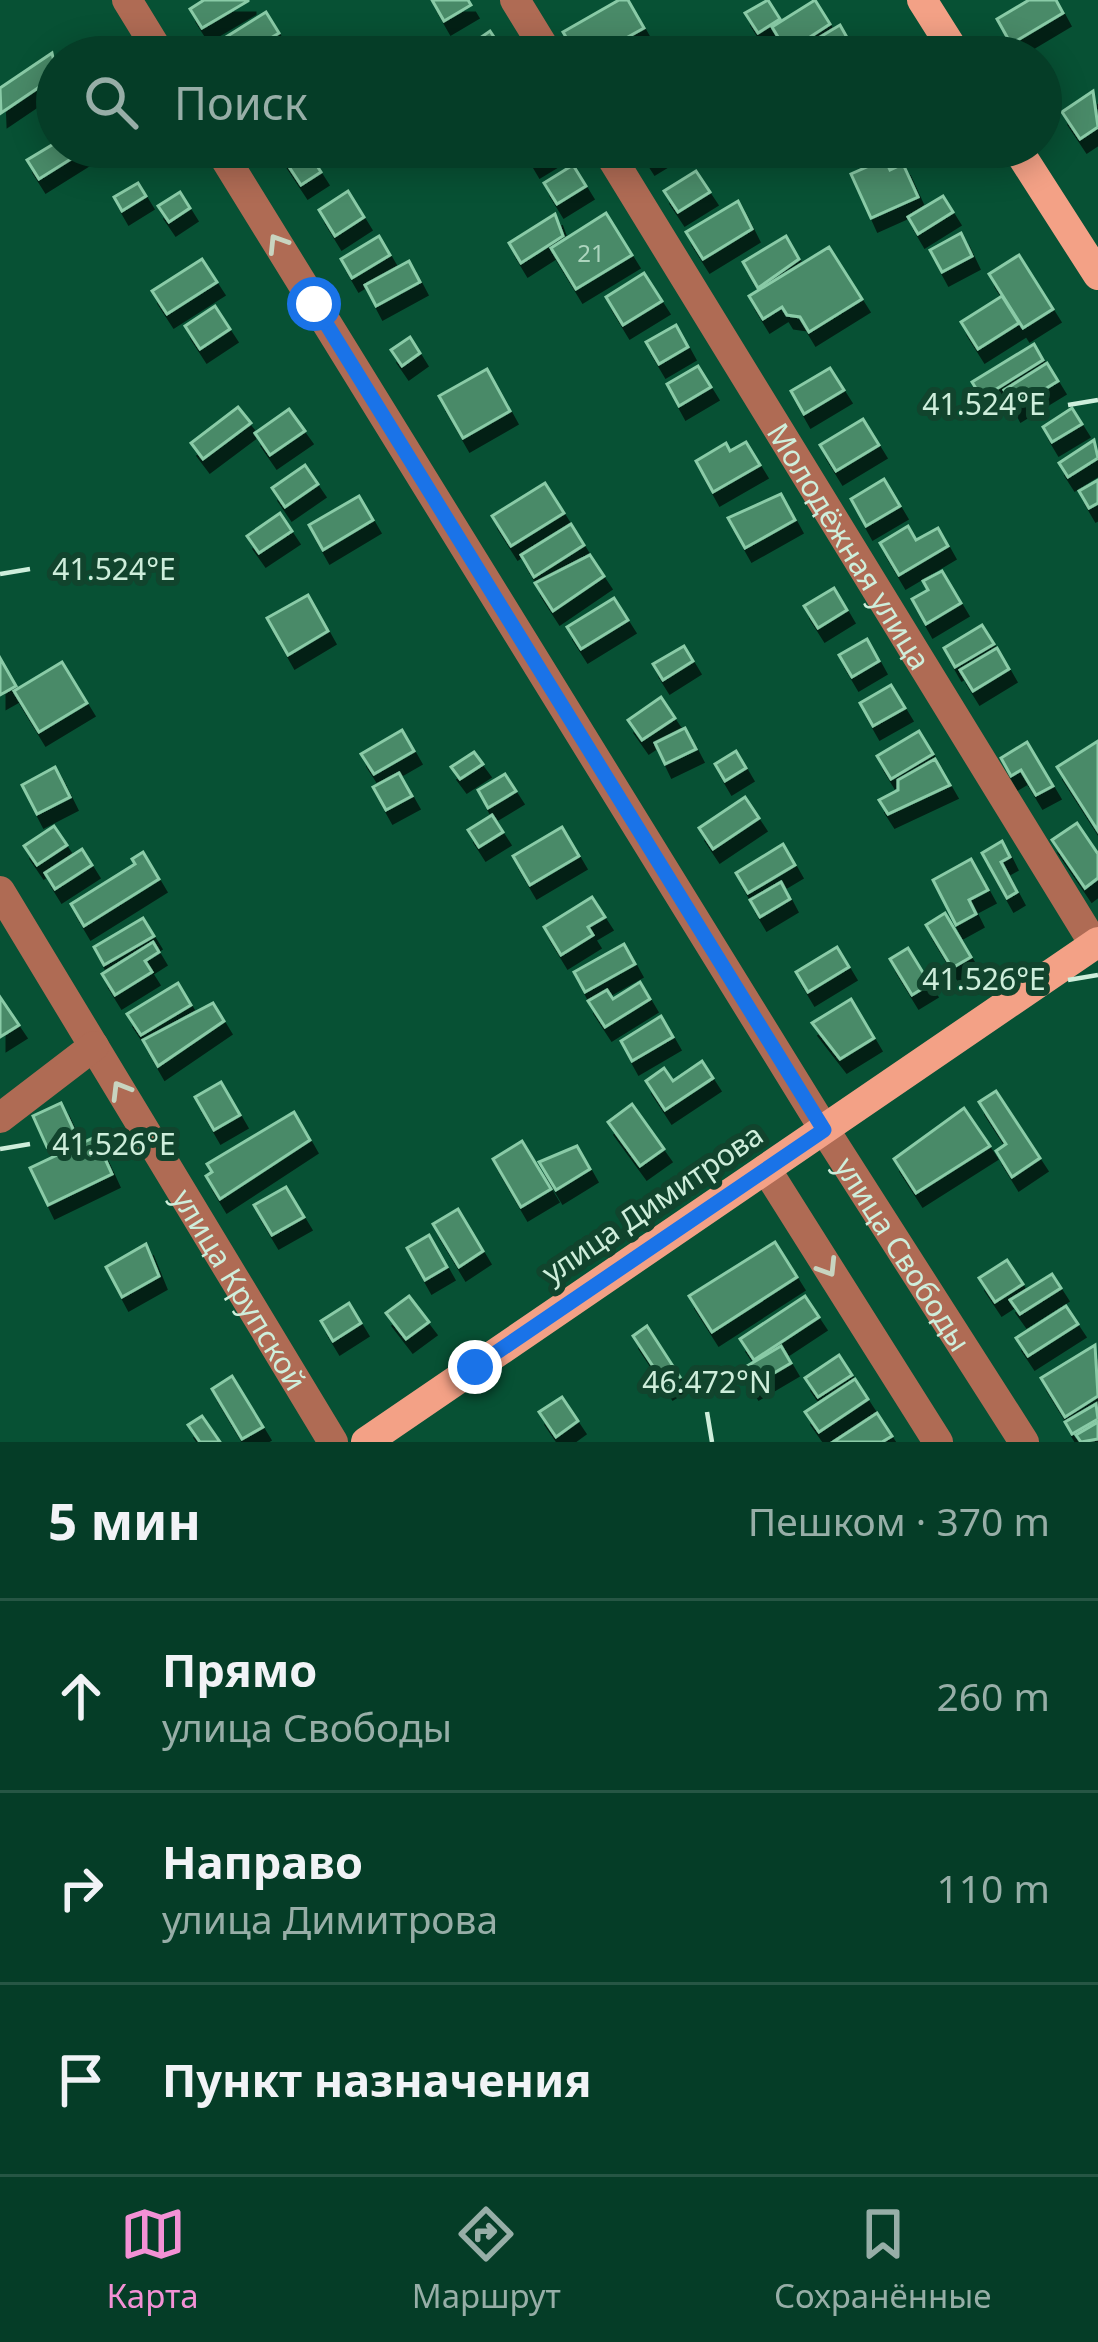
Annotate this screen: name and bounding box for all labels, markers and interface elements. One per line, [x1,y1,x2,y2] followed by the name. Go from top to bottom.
[36,36,1062,168] search box
[78,69,144,135] icon: search
[174,72,308,133] text: Поиск
[269,235,291,257] one-way arrow
[577,236,605,269] house number: 21
[287,277,341,331] route start
[922,383,1046,424] text: 41.524°E
[758,415,941,677] street label: Молодёжная улица
[52,548,176,589] text: 41.524°E
[922,958,1046,999] text: 41.526°E
[112,1081,134,1103] one-way arrow
[533,1114,771,1292] street label: улица Димитрова
[52,1123,176,1164] text: 41.526°E
[826,1149,981,1359] street label: улица Свободы
[164,1180,317,1398] street label: улица Крупской
[814,1254,836,1276] one-way arrow
[448,1340,502,1394] route end
[642,1361,772,1402] text: 46.472°N
[48,1485,201,1555] text: 5 мин
[748,1494,1050,1547] text: Пешком · 370 m
[162,1639,317,1700] text: Прямо
[48,1663,114,1729] icon: ahead
[936,1669,1050,1722] text: 260 m
[162,1700,452,1753] text: улица Свободы
[162,1831,363,1892] text: Направо
[48,1855,114,1921] icon: right
[936,1861,1050,1914] text: 110 m
[162,1892,498,1945] text: улица Димитрова
[48,2047,114,2113] icon: arrive
[162,2049,592,2110] text: Пункт назначения
[107,2201,199,2318] tab: Карта
[412,2201,561,2318] tab: Маршрут
[774,2201,991,2318] tab: Сохранённые

